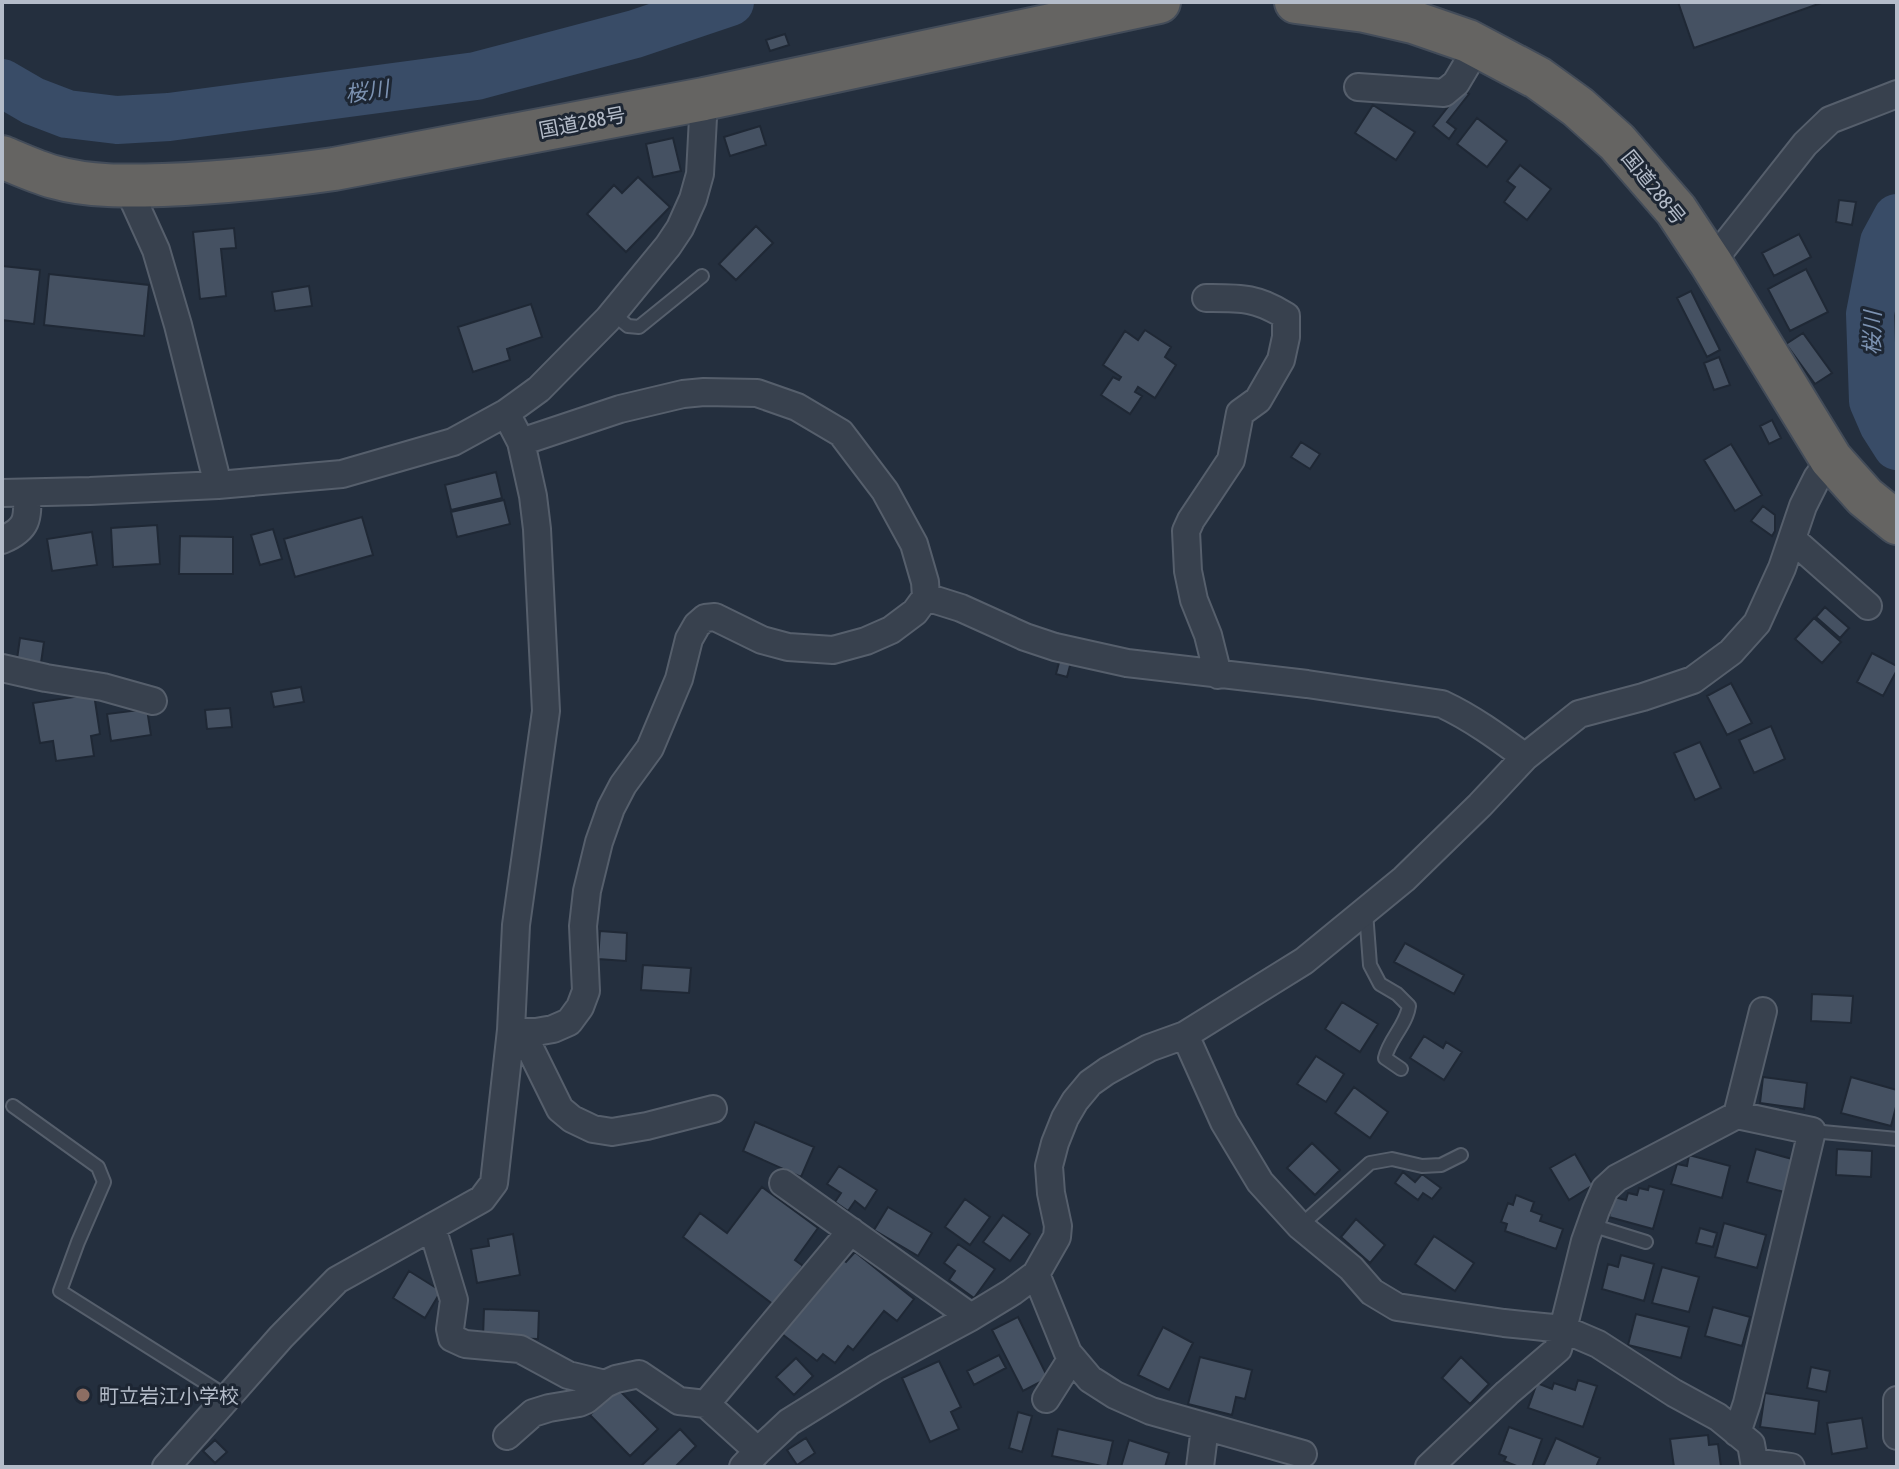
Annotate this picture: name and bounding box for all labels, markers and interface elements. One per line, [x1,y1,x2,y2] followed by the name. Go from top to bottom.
[343,75,393,107] water label: 桜川
[537,102,627,142] street label: 国道288号
[1617,145,1691,229] street label: 国道288号
[1859,309,1885,355] water label: 桜川
[99,1384,239,1407] place label: 町立岩江小学校
[74,1386,92,1404] marker: 町立岩江小学校

